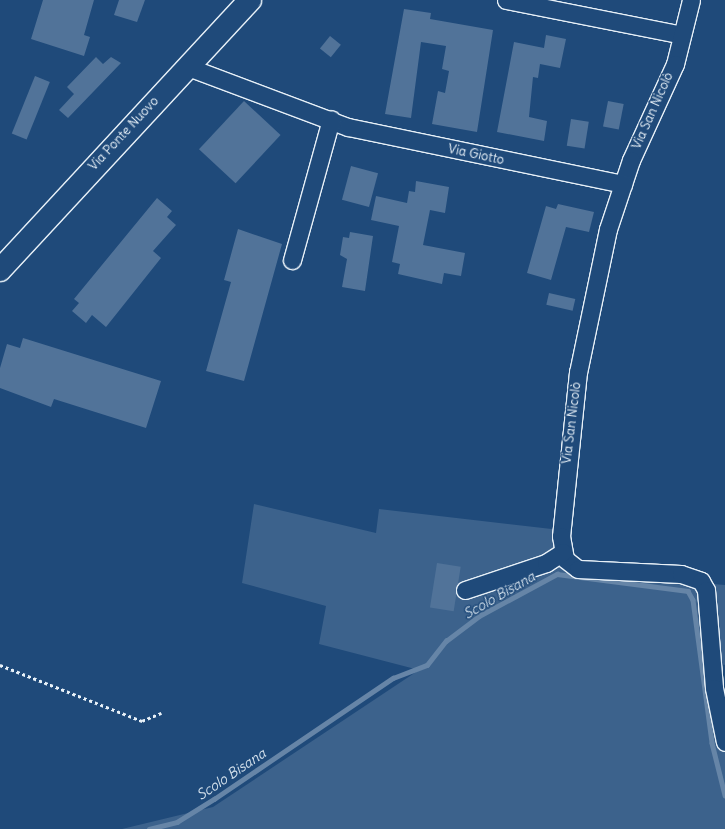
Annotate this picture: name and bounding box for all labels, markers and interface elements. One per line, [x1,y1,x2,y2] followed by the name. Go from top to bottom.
[629,70,677,152] street label: Via San Nicolò
[86,94,162,174] street label: Via Ponte Nuovo
[446,141,506,169] street label: Via Giotto
[559,381,585,465] street label: Via San Nicolò
[460,568,538,622] water label: Scolo Bisana
[193,745,269,803] water label: Scolo Bisana

